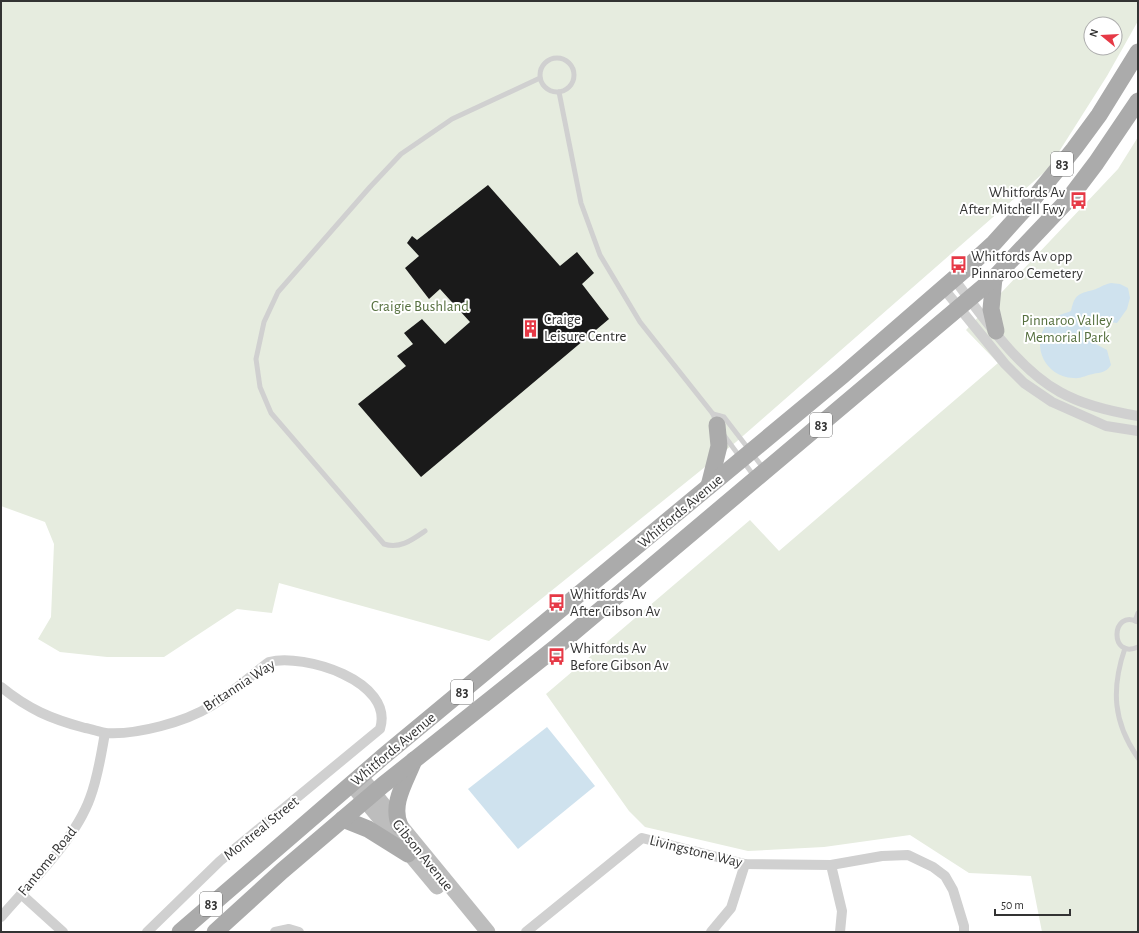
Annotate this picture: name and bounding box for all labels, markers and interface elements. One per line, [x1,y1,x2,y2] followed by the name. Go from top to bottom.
[1083,16,1123,56] north arrow
[1088,28,1100,38] text: N
[1051,152,1073,176] road number: 83
[960,185,1066,217] place label: Whitfords Av After Mitchell Fwy
[1068,191,1088,211] bus stop icon: Whitfords Av After Mitchell Fwy
[971,249,1083,281] place label: Whitfords Av opp Pinnaroo Cemetery
[948,255,968,275] bus stop icon: Whitfords Av opp Pinnaroo Cemetery
[371,299,469,314] park label: Craigie Bushland
[544,312,627,344] place label: Craige Leisure Centre
[1022,313,1113,345] park label: Pinnaroo Valley Memorial Park
[521,318,541,338] building icon: Craige Leisure Centre
[810,413,832,437] road number: 83
[635,472,726,551] street label: Whitfords Avenue
[570,587,661,619] place label: Whitfords Av After Gibson Av
[547,593,567,613] bus stop icon: Whitfords Av After Gibson Av
[570,641,669,673] place label: Whitfords Av Before Gibson Av
[547,647,567,667] bus stop icon: Whitfords Av Before Gibson Av
[201,656,278,714] street label: Britannia Way
[451,680,473,704] road number: 83
[348,710,439,789] street label: Whitfords Avenue
[221,794,302,863] street label: Montreal Street
[389,817,456,894] street label: Gibson Avenue
[15,824,80,899] street label: Fantome Road
[648,833,744,870] street label: Livingstone Way
[995,891,1070,917] scale bar
[200,892,222,916] road number: 83
[1001,899,1024,911] text: 50 m

